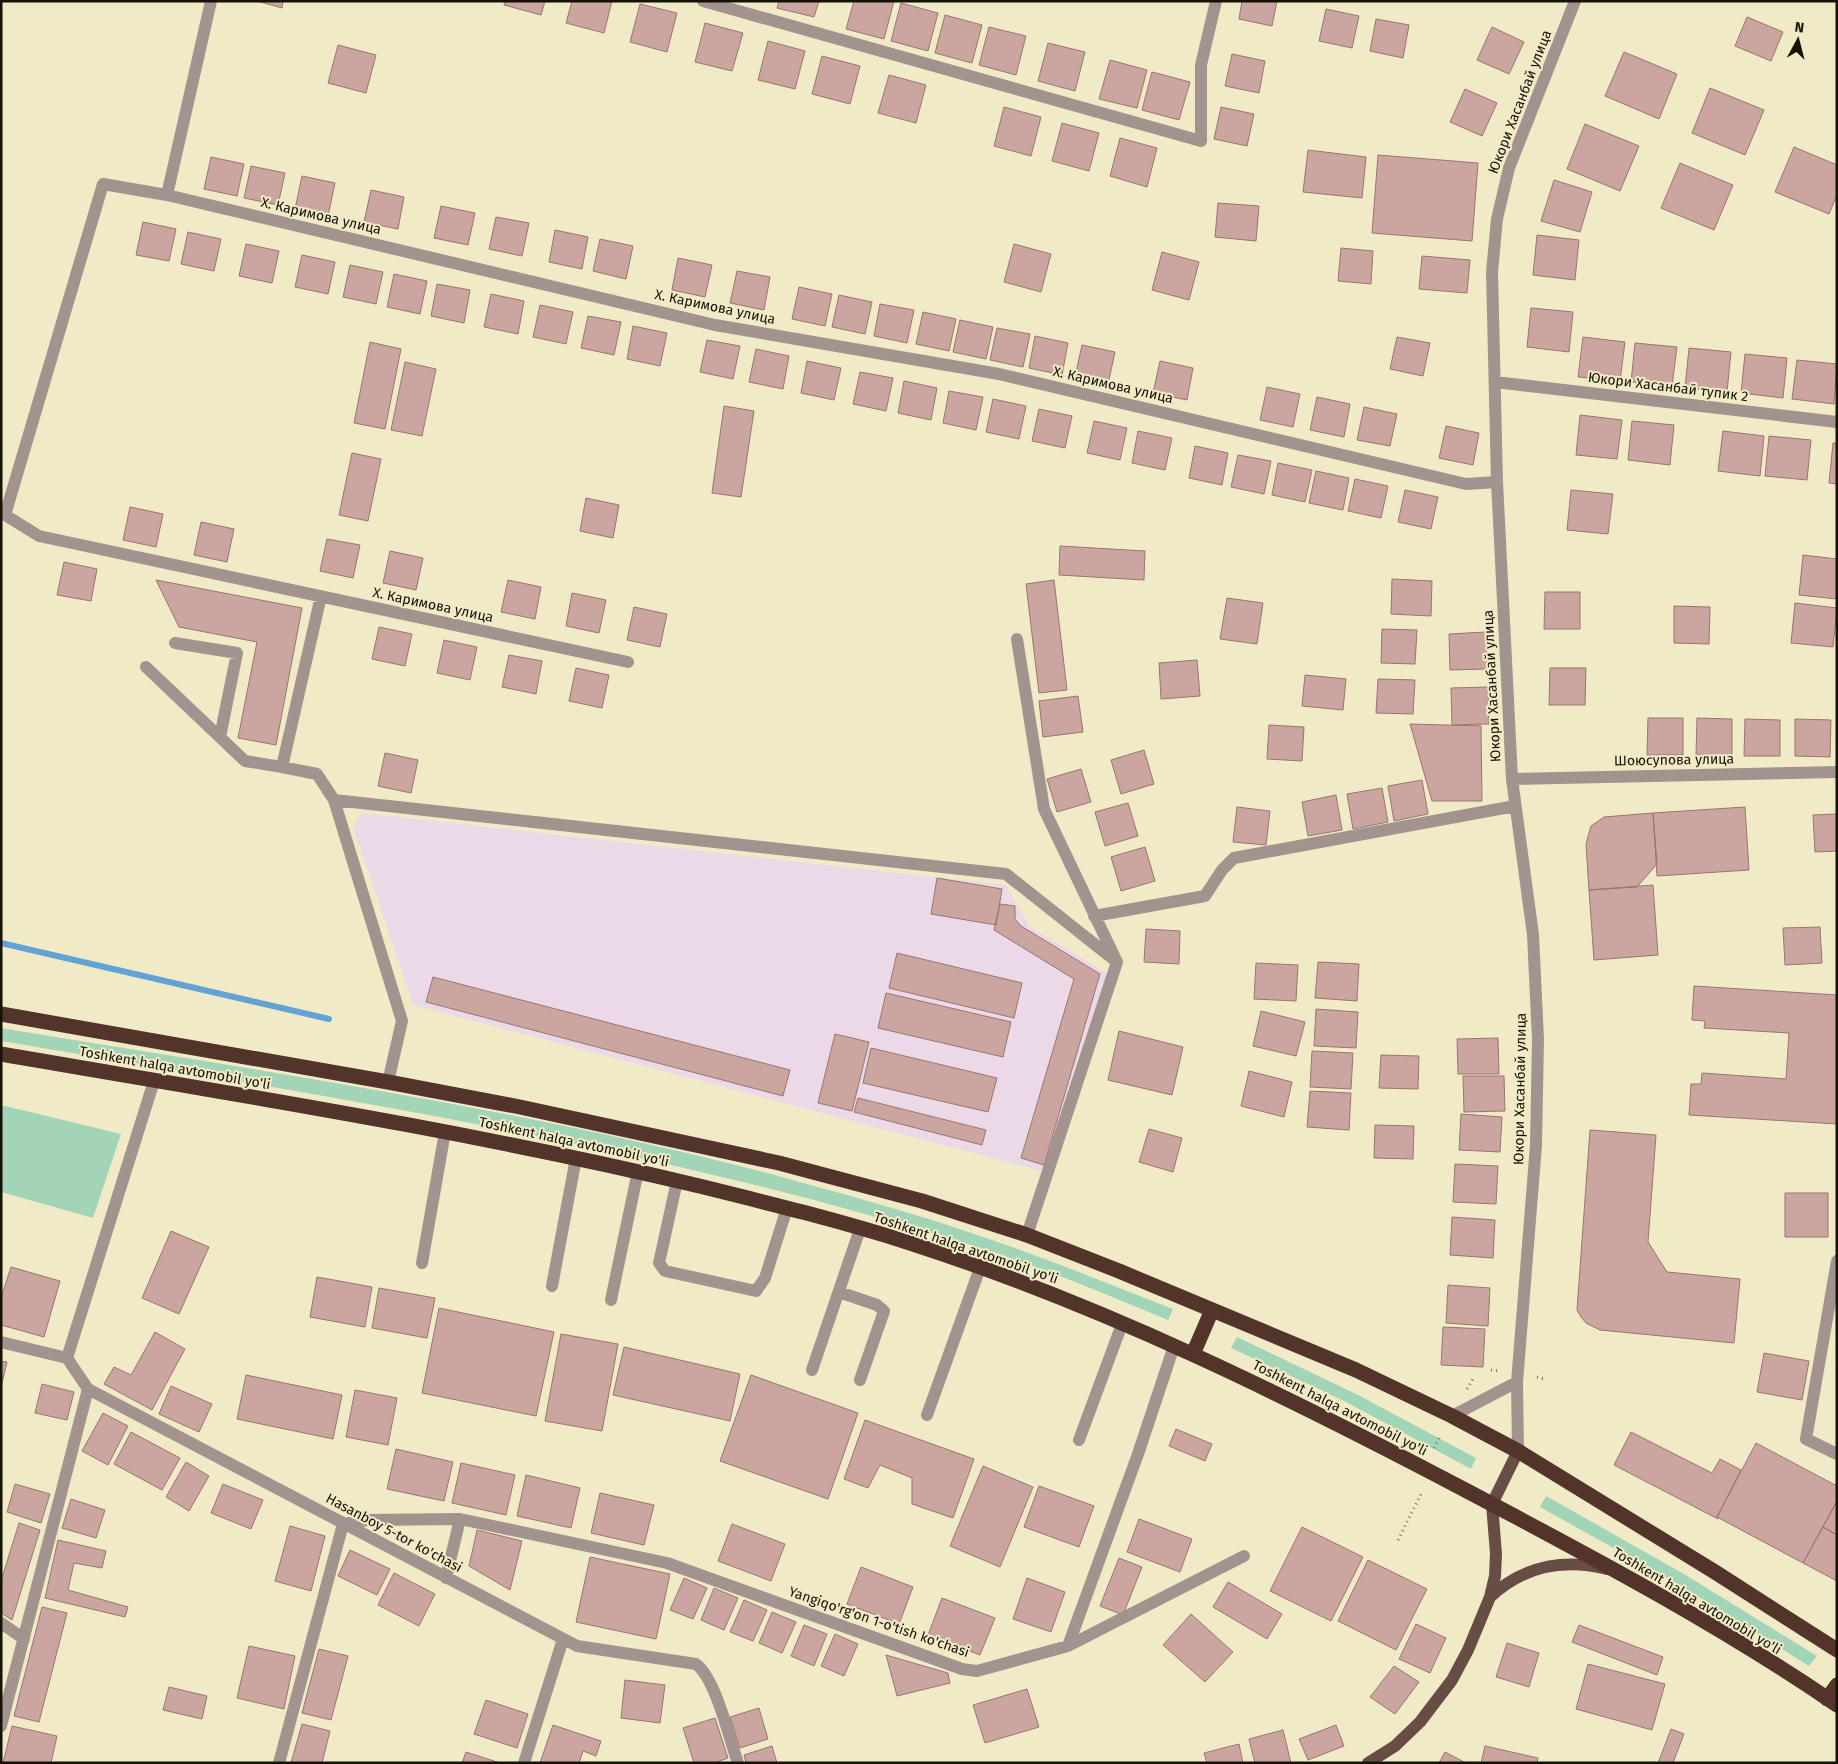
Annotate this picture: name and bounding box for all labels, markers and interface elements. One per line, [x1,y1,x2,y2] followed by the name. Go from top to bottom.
[1773,15,1823,65] north arrow
[1794,19,1805,37] text: N
[1485,28,1555,176] street label: Юкори Хасанбай улица
[259,194,383,238] street label: Х. Каримова улица
[653,286,777,328] street label: Х. Каримова улица
[1051,363,1175,407] street label: Х. Каримова улица
[1587,369,1749,405] street label: Юкори Хасанбай тупик 2
[371,584,495,626] street label: Х. Каримова улица
[1480,609,1504,763] street label: Юкори Хасанбай улица
[1614,750,1734,770] street label: Шоюсупова улица
[1510,1013,1530,1165] street label: Юкори Хасанбай улица
[78,1043,272,1093] street label: Toshkent halqa avtomobil yo'li
[477,1114,671,1170] street label: Toshkent halqa avtomobil yo'li
[872,1208,1060,1288] street label: Toshkent halqa avtomobil yo'li
[1250,1356,1430,1460] street label: Toshkent halqa avtomobil yo'li
[323,1490,465,1576] street label: Hasanboy 5-tor ko'chasi
[1609,1544,1785,1658] street label: Toshkent halqa avtomobil yo'li
[786,1583,972,1661] street label: Yangiqo'rg'on 1-o'tish ko'chasi

